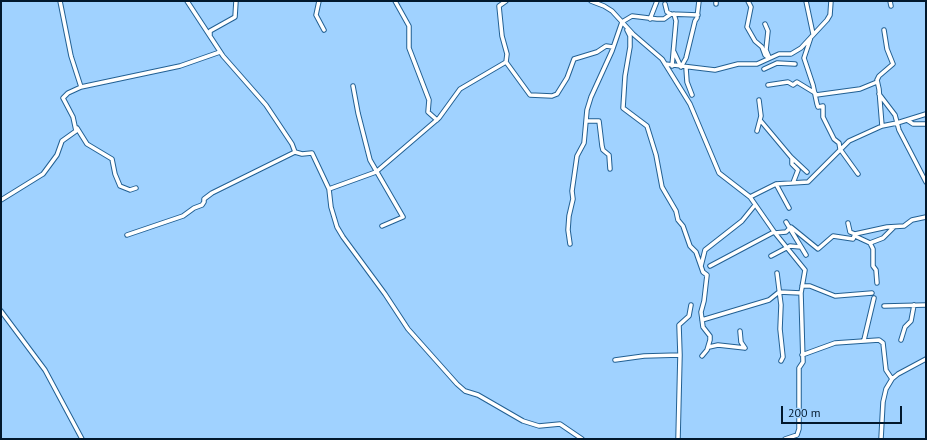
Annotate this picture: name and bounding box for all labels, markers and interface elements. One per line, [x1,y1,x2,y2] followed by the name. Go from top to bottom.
[783,398,904,424] scale bar
[788,405,821,420] text: 200 m

